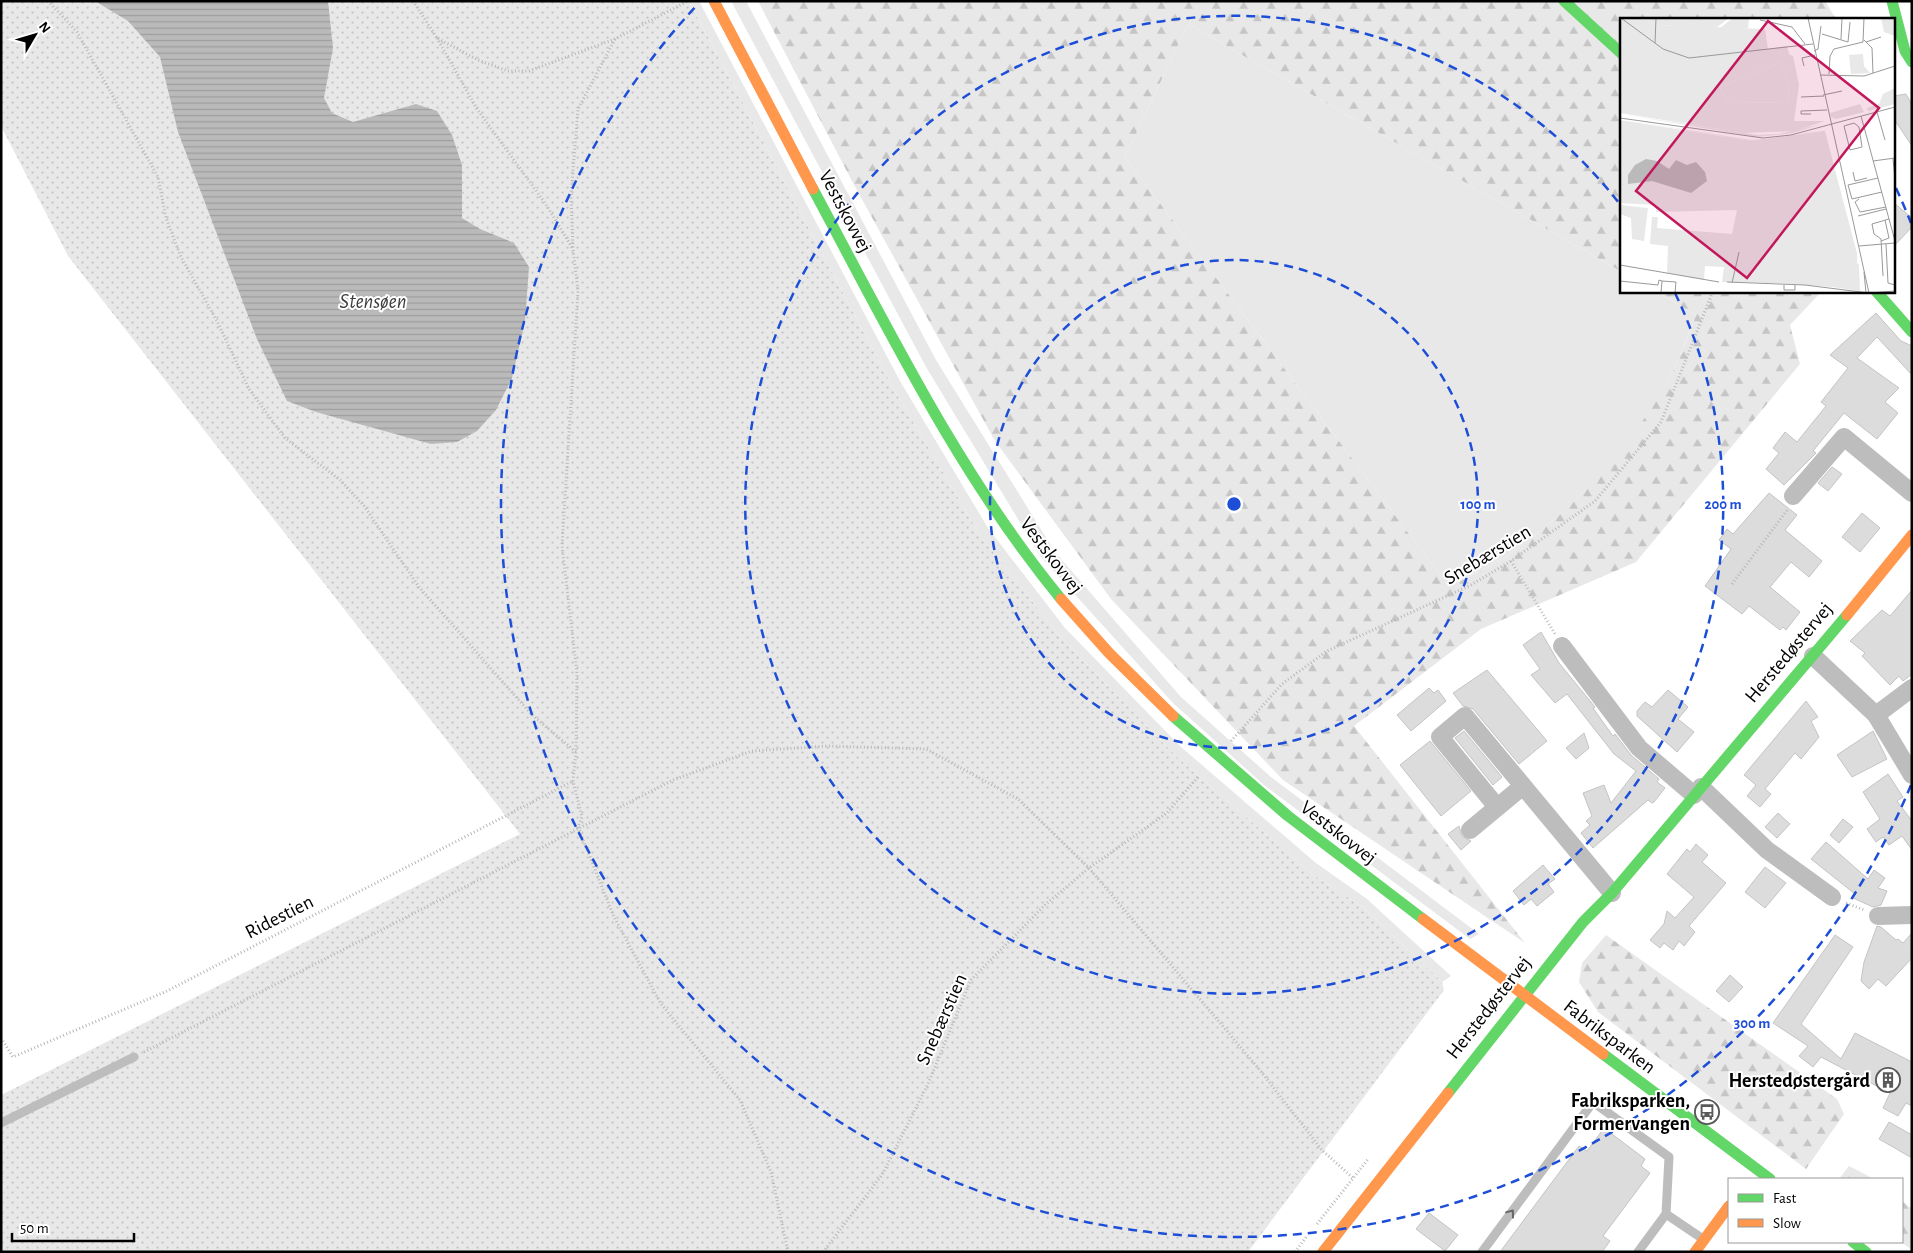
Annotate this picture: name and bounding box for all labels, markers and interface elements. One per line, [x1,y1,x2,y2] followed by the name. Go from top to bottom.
[10,10,60,60] north arrow
[1620,18,1896,292] inset map
[36,19,53,36] text: N
[815,167,875,256] street label: Vestskovvej
[340,291,406,312] water label: Stensøen
[1225,495,1243,513] centre of rings
[1460,497,1496,512] text: 100 m
[1704,497,1742,512] text: 200 m
[1016,514,1086,598] street label: Vestskovvej
[1441,521,1534,588] street label: Snebærstien
[1741,599,1836,707] street label: Herstedøstervej
[1297,797,1380,868] street label: Vestskovvej
[242,891,317,943] street label: Ridestien
[1443,953,1535,1063] street label: Herstedøstervej
[913,971,971,1068] street label: Snebærstien
[1560,996,1659,1078] street label: Fabriksparken
[1734,1016,1770,1031] text: 300 m
[1875,1067,1901,1093] building icon: Herstedøstergård
[1729,1071,1870,1091] place label: Herstedøstergård
[1571,1091,1690,1134] place label: Fabriksparken, Formervangen
[1694,1099,1720,1125] bus stop icon: Fabriksparken, Formervangen
[1728,1178,1903,1243] legend
[1773,1191,1797,1206] text: Fast
[12,1210,135,1242] scale bar
[1505,1210,1513,1219] one-way arrow
[1773,1216,1801,1231] text: Slow
[20,1221,49,1236] text: 50 m

